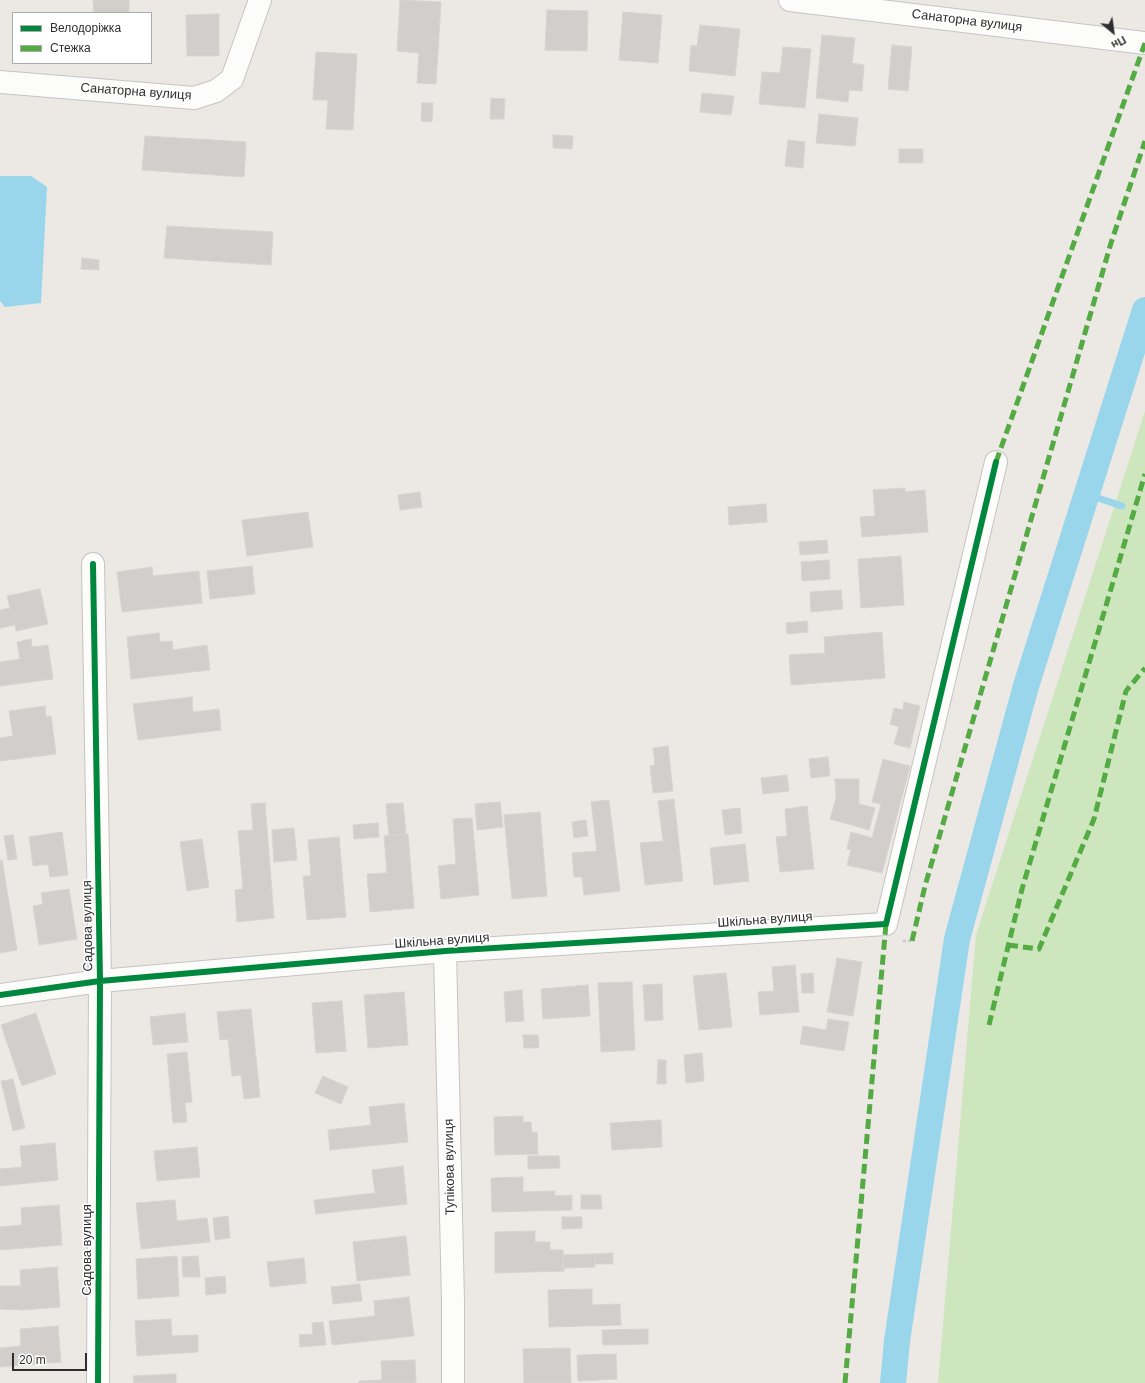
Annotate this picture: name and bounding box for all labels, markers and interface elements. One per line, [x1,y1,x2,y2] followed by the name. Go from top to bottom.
[911,6,1023,36] street label: Санаторна вулиця
[12,12,152,64] legend
[1093,12,1133,52] north arrow
[50,21,121,35] text: Велодоріжка
[1110,34,1128,51] text: Пн
[50,41,91,55] text: Стежка
[80,80,192,104] street label: Санаторна вулиця
[79,880,97,972] street label: Садова вулиця
[717,909,813,931] street label: Шкільна вулиця
[394,930,490,952] street label: Шкільна вулиця
[441,1119,459,1215] street label: Тупікова вулиця
[79,1204,95,1296] street label: Садова вулиця
[14,1345,89,1371] scale bar
[19,1353,46,1367] text: 20 m

